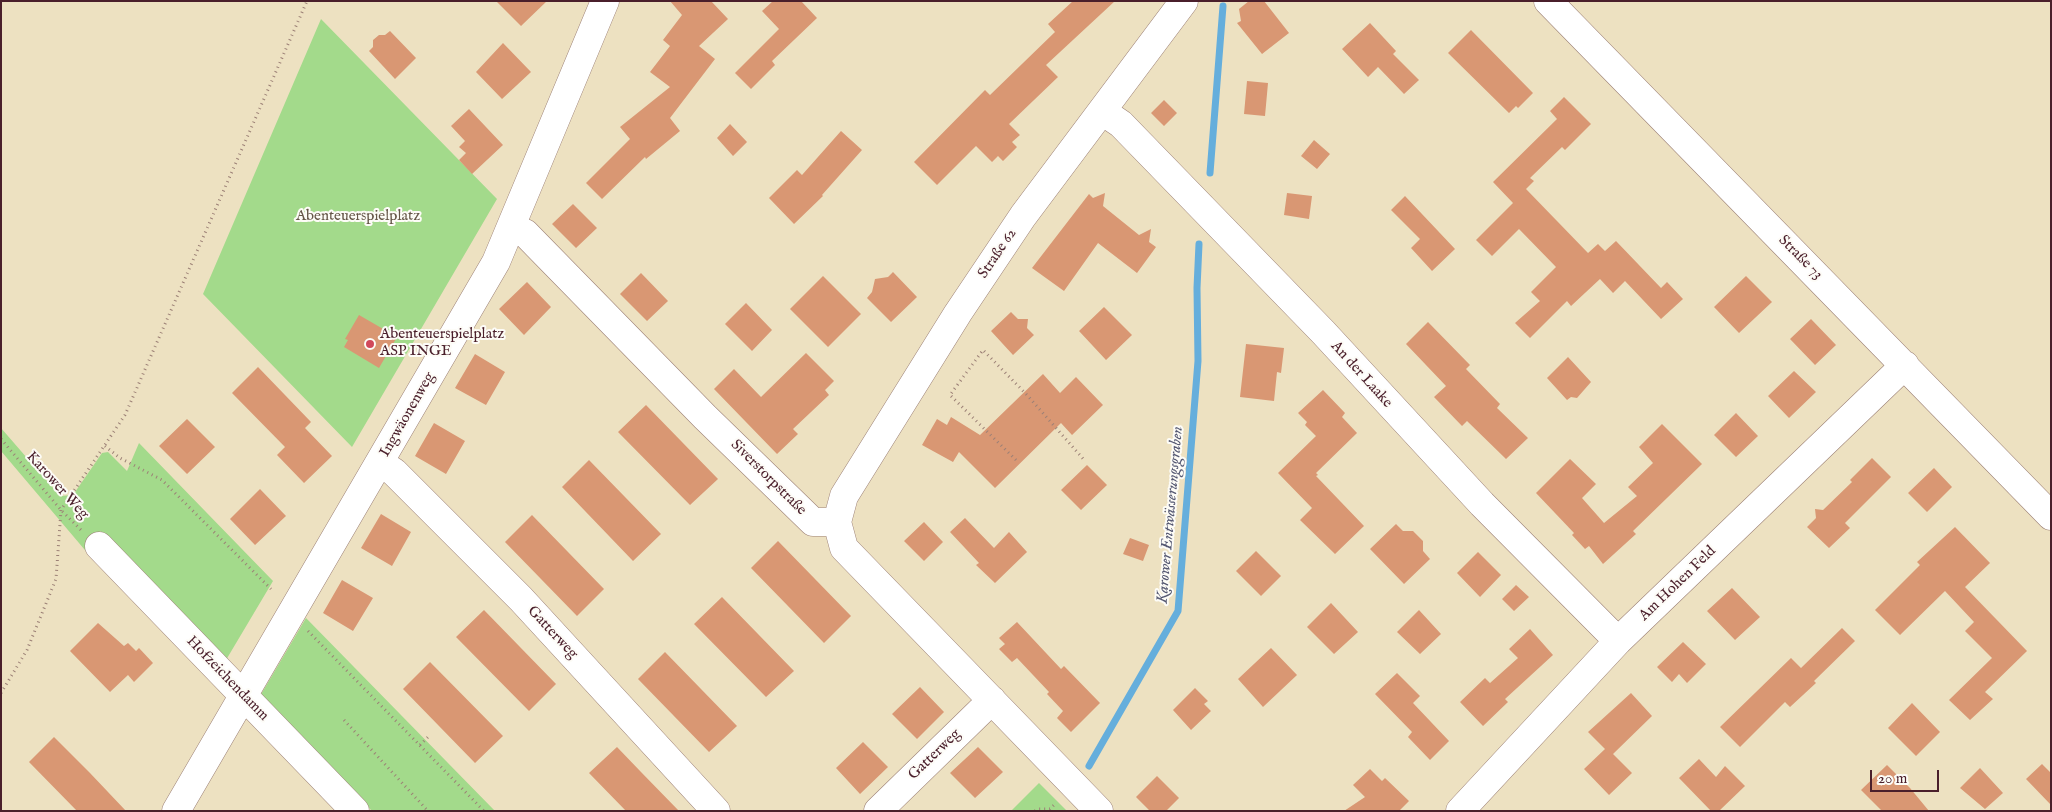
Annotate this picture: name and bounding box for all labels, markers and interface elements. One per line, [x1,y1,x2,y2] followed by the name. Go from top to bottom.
[296,208,420,226] park label: Abenteuerspielplatz
[975,226,1021,282] street label: Straße 62
[1774,232,1826,284] street label: Straße 73
[380,326,504,361] place label: Abenteuerspielplatz ASP INGE
[364,338,376,350] marker: Abenteuerspielplatz ASP INGE
[1326,338,1396,412] street label: An der Laake
[377,370,439,460] street label: Ingwäonenweg
[1154,426,1188,604] water label: Karower Entwässerungsgraben
[726,436,810,520] street label: Siverstorpstraße
[22,448,92,524] street label: Karower Weg
[1636,543,1720,625] street label: Am Hohen Feld
[523,603,581,663] street label: Gatterweg
[182,633,272,725] street label: Hofzeichendamm
[905,726,965,784] street label: Gatterweg
[1872,760,1941,792] scale bar
[1878,769,1907,788] text: 20 m

